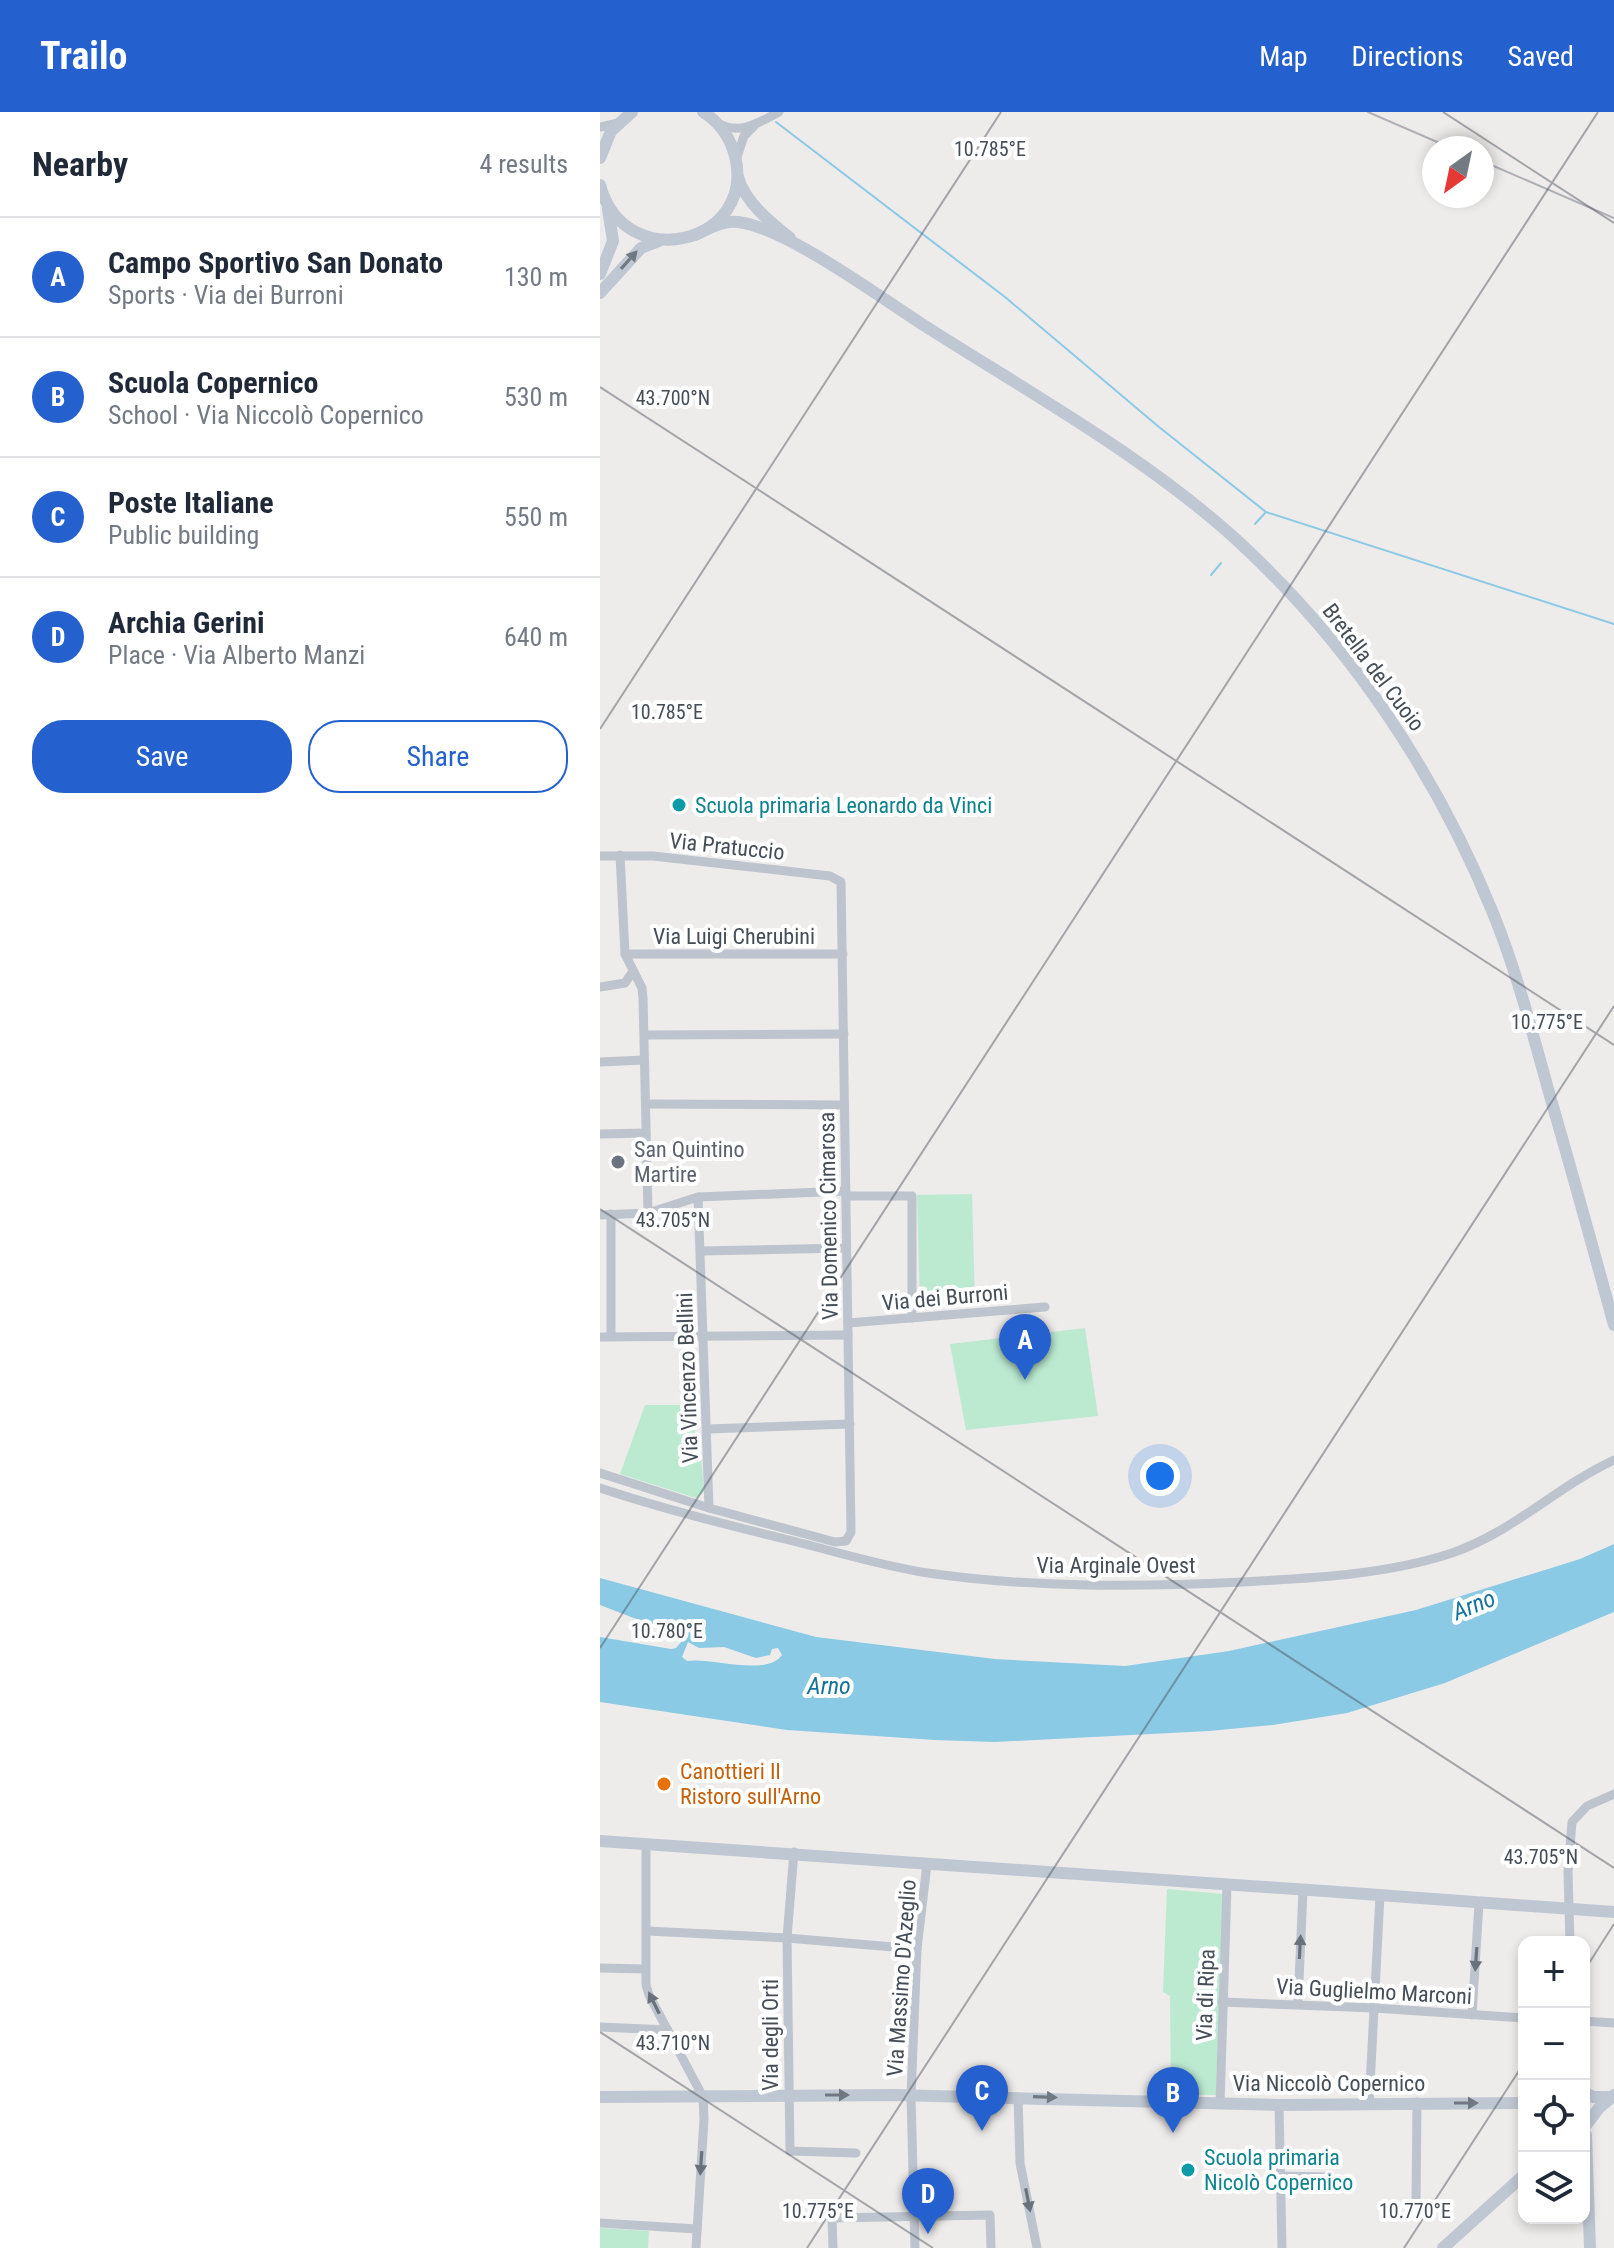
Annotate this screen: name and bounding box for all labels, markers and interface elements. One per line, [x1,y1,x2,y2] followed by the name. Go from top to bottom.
[40,34,127,78] text: Trailo
[1259,40,1308,73] text: Map
[1352,40,1463,73] text: Directions
[1507,40,1574,73] text: Saved
[1422,136,1494,208] north arrow
[954,137,1026,161] text: 10.785°E
[32,144,128,184] text: Nearby
[479,149,568,179] text: 4 results
[108,245,443,280] text: Campo Sportivo San Donato
[619,251,637,270] one-way arrow
[50,262,66,292] text: A
[504,262,568,292] text: 130 m
[108,280,344,310] text: Sports · Via dei Burroni
[108,365,318,400] text: Scuola Copernico
[51,382,65,412] text: B
[504,382,568,412] text: 530 m
[636,386,710,410] text: 43.700°N
[108,400,424,430] text: School · Via Niccolò Copernico
[108,485,274,520] text: Poste Italiane
[51,502,65,532] text: C
[504,502,568,532] text: 550 m
[108,520,259,550] text: Public building
[1318,599,1430,736] street label: Bretella del Cuoio
[108,605,264,640] text: Archia Gerini
[51,622,65,652] text: D
[504,622,568,652] text: 640 m
[108,640,365,670] text: Place · Via Alberto Manzi
[631,700,703,724] text: 10.785°E
[32,720,292,793] button: Save
[308,720,568,793] button: Share
[695,793,992,818] place label: Scuola primaria Leonardo da Vinci
[670,796,688,814] marker: Scuola primaria Leonardo da Vinci
[668,828,786,865] street label: Via Pratuccio
[653,924,815,949] street label: Via Luigi Cherubini
[1511,1010,1583,1034] text: 10.775°E
[814,1112,843,1320] street label: Via Domenico Cimarosa
[634,1137,744,1187] place label: San Quintino Martire
[609,1153,627,1171] marker: San Quintino Martire
[636,1208,710,1232] text: 43.705°N
[881,1280,1009,1315] street label: Via dei Burroni
[672,1292,703,1464] street label: Via Vincenzo Bellini
[999,1314,1051,1380] pin: A
[1140,1456,1180,1496] your location
[1036,1553,1196,1578] street label: Via Arginale Ovest
[1448,1584,1499,1626] water label: Arno
[631,1619,703,1643] text: 10.780°E
[806,1672,851,1700] water label: Arno
[680,1759,821,1809] place label: Canottieri Il Ristoro sull'Arno
[655,1775,673,1793] marker: Canottieri Il Ristoro sull'Arno
[1504,1845,1578,1869] text: 43.705°N
[882,1879,921,2077] street label: Via Massimo D'Azeglio
[1294,1934,1307,1959] one-way arrow
[1518,1936,1590,2224] map controls
[1518,1936,1590,2008] button: +
[1469,1947,1482,1972] one-way arrow
[1191,1949,1220,2041] street label: Via di Ripa
[1275,1974,1473,2009] street label: Via Guglielmo Marconi
[758,1979,783,2091] street label: Via degli Orti
[647,1991,661,2014] one-way arrow
[1518,2008,1590,2080] button: −
[636,2031,710,2055] text: 43.710°N
[956,2065,1008,2131] pin: C
[1147,2067,1199,2133] pin: B
[1233,2071,1425,2096] street label: Via Niccolò Copernico
[1518,2080,1590,2152] button: locate
[825,2089,850,2101] one-way arrow
[1033,2091,1058,2104] one-way arrow
[1454,2097,1479,2109] one-way arrow
[1204,2145,1353,2195] place label: Scuola primaria Nicolò Copernico
[694,2151,707,2176] one-way arrow
[1518,2152,1590,2224] button: layers
[1179,2161,1197,2179] marker: Scuola primaria Nicolò Copernico
[902,2168,954,2234] pin: D
[1022,2188,1035,2213] one-way arrow
[782,2199,854,2223] text: 10.775°E
[1379,2199,1451,2223] text: 10.770°E

